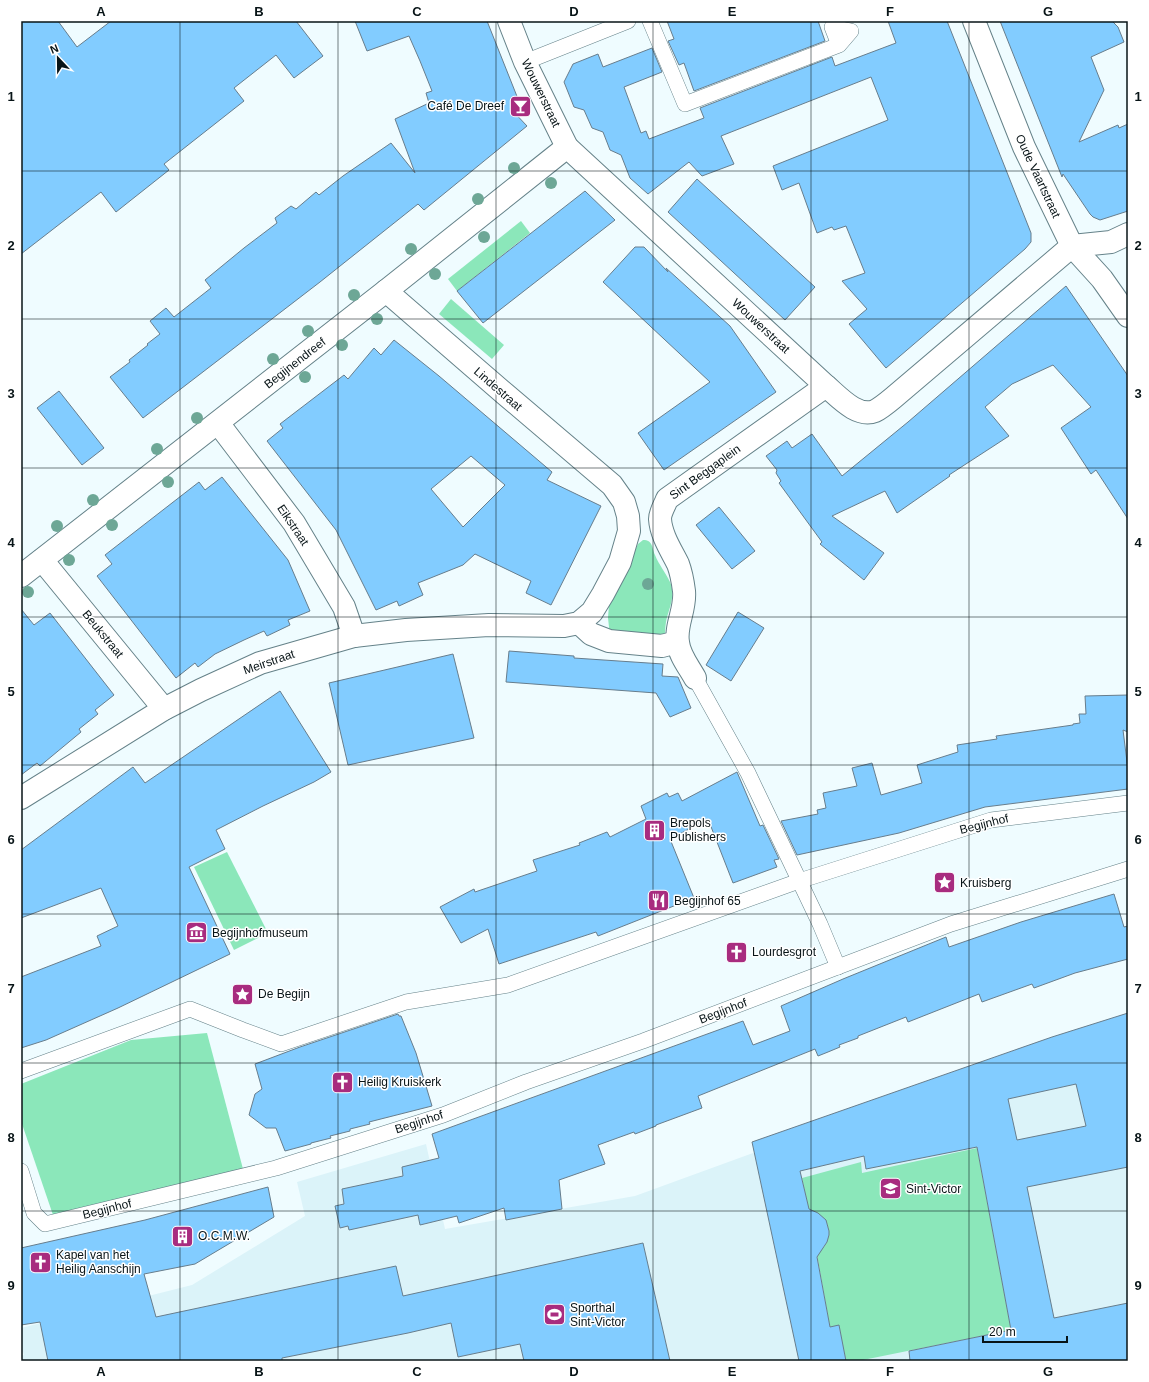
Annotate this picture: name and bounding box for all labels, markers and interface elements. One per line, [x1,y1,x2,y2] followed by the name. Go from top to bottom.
[96,4,106,19] text: A
[254,4,264,19] text: B
[412,4,422,19] text: C
[569,4,579,19] text: D
[728,4,737,19] text: E
[886,4,894,19] text: F
[1043,4,1053,19] text: G
[38,38,78,78] north arrow
[48,42,60,56] text: N
[519,57,564,130] street label: Wouwerstraat
[7,89,15,104] text: 1
[1134,89,1142,104] text: 1
[507,93,533,119] bar icon: Café De Dreef
[427,99,505,113] place label: Café De Dreef
[1013,132,1064,221] street label: Oude Vaartstraat
[7,238,15,253] text: 2
[1134,238,1142,253] text: 2
[729,296,793,357] street label: Wouwerstraat
[262,334,329,391] street label: Begijnendreef
[471,364,525,414] street label: Lindestraat
[7,386,15,401] text: 3
[1134,386,1142,401] text: 3
[667,442,743,502] street label: Sint Beggaplein
[274,502,312,549] street label: Eikstraat
[7,535,15,550] text: 4
[1134,535,1142,550] text: 4
[80,607,127,661] street label: Beukstraat
[242,646,297,677] street label: Meirstraat
[7,684,15,699] text: 5
[1134,684,1142,699] text: 5
[958,811,1011,837] street label: Begijnhof
[670,816,726,844] place label: Brepols Publishers
[642,817,668,843] building icon: Brepols Publishers
[7,832,15,847] text: 6
[1134,832,1142,847] text: 6
[931,870,957,896] place icon: Kruisberg
[960,876,1011,890] place label: Kruisberg
[646,888,672,914] restaurant icon: Begijnhof 65
[674,894,741,908] place label: Begijnhof 65
[184,920,210,946] museum icon: Begijnhofmuseum
[212,926,308,940] place label: Begijnhofmuseum
[724,939,750,965] church icon: Lourdesgrot
[752,945,817,959] place label: Lourdesgrot
[7,981,15,996] text: 7
[230,981,256,1007] place icon: De Begijn
[1134,981,1142,996] text: 7
[258,987,310,1001] place label: De Begijn
[697,995,749,1027] street label: Begijnhof
[330,1069,356,1095] church icon: Heilig Kruiskerk
[358,1075,442,1089] place label: Heilig Kruiskerk
[393,1107,446,1136] street label: Begijnhof
[7,1130,15,1145] text: 8
[1134,1130,1142,1145] text: 8
[878,1176,904,1202] school or university icon: Sint-Victor
[906,1182,961,1196] place label: Sint-Victor
[81,1196,134,1222] street label: Begijnhof
[169,1223,195,1249] building icon: O.C.M.W.
[198,1229,250,1243] place label: O.C.M.W.
[56,1248,141,1276] place label: Kapel van het Heilig Aanschijn
[27,1249,53,1275] church icon: Kapel van het Heilig Aanschijn
[7,1278,15,1293] text: 9
[1134,1278,1142,1293] text: 9
[570,1301,625,1329] place label: Sporthal Sint-Victor
[541,1302,567,1328] sports icon: Sporthal Sint-Victor
[983,1318,1067,1344] scale bar
[989,1325,1016,1339] text: 20 m
[96,1364,106,1379] text: A
[254,1364,264,1379] text: B
[412,1364,422,1379] text: C
[569,1364,579,1379] text: D
[728,1364,737,1379] text: E
[886,1364,894,1379] text: F
[1043,1364,1053,1379] text: G

